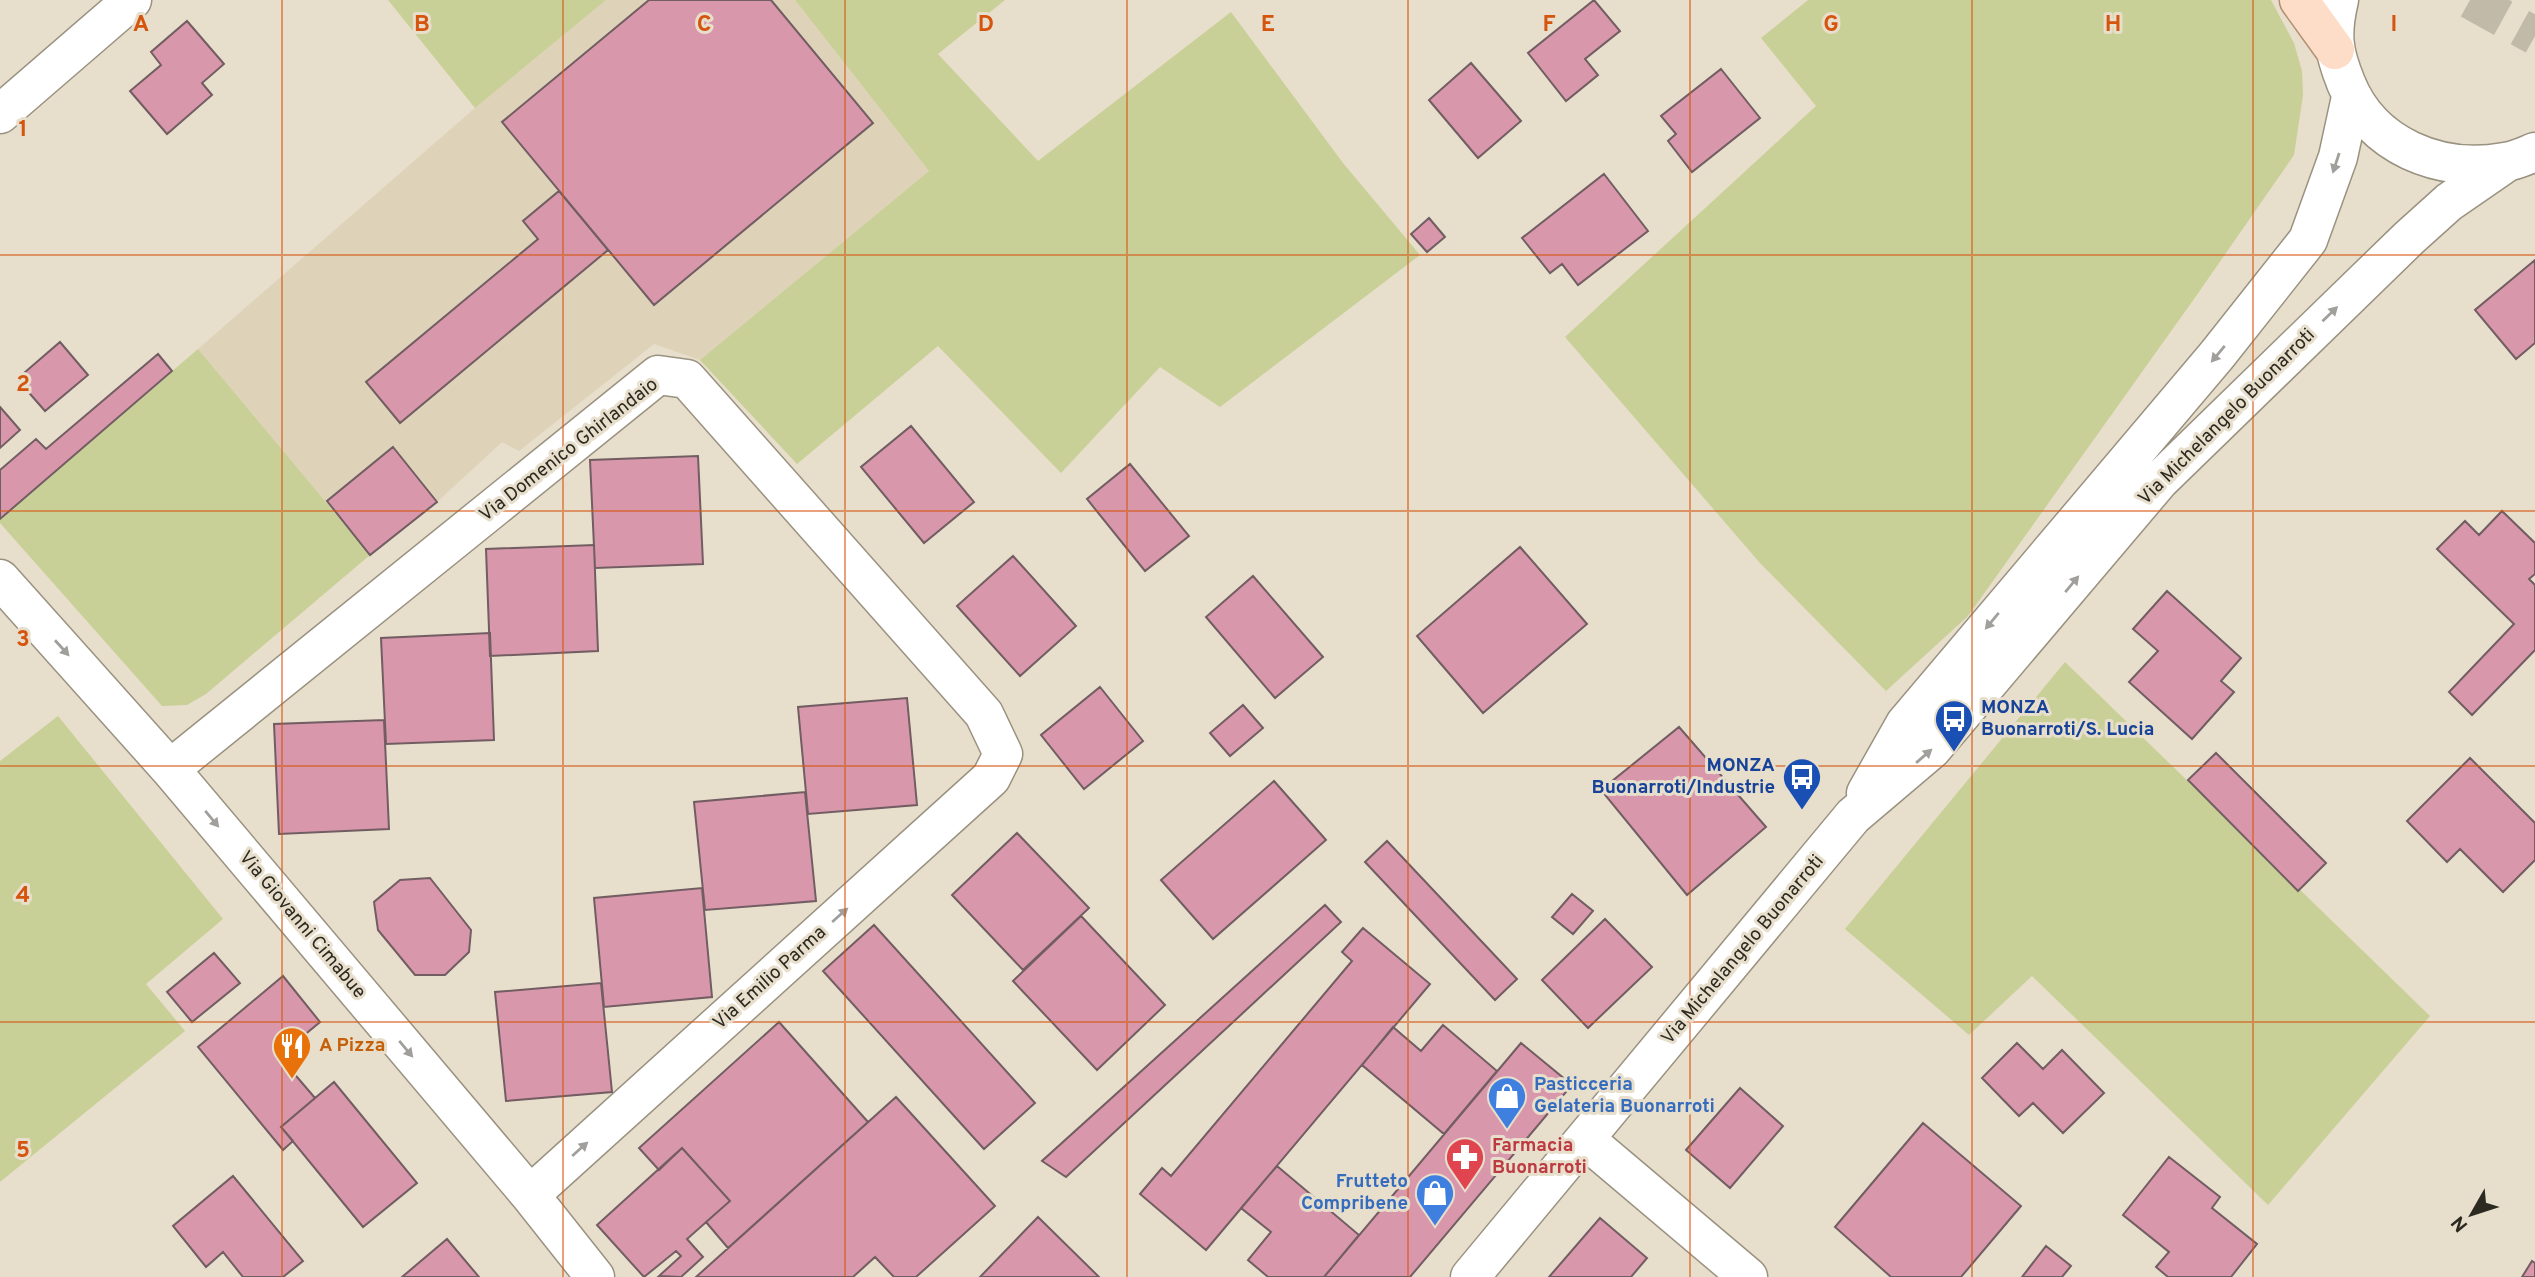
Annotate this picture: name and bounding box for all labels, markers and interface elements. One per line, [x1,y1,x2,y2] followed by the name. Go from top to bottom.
[133,11,149,40] text: A
[414,11,430,40] text: B
[697,11,711,40] text: C
[978,11,994,40] text: D
[1261,11,1275,40] text: E
[1542,11,1556,40] text: F
[1823,11,1839,40] text: G
[2105,11,2121,40] text: H
[2391,11,2397,40] text: I
[18,116,28,145] text: 1
[2330,153,2341,174] one-way arrow
[2322,305,2339,322] one-way arrow
[2134,324,2320,510] street label: Via Michelangelo Buonarroti
[2210,345,2226,363] one-way arrow
[16,371,30,400] text: 2
[475,373,663,527] street label: Via Domenico Ghirlandaio
[2064,575,2080,593] one-way arrow
[1985,613,2000,630] one-way arrow
[16,626,30,655] text: 3
[54,639,70,657] one-way arrow
[1981,696,2154,742] place label: MONZA Buonarroti/S. Lucia
[1933,698,1975,753] bus stop icon: MONZA Buonarroti/S. Lucia
[1915,749,1932,764] one-way arrow
[1592,754,1775,800] place label: MONZA Buonarroti/Industrie
[1781,756,1823,811] bus stop icon: MONZA Buonarroti/Industrie
[205,809,220,827] one-way arrow
[233,846,371,1004] street label: Via Giovanni Cimabue
[1657,850,1829,1050] street label: Via Michelangelo Buonarroti
[16,882,30,911] text: 4
[831,907,848,923] one-way arrow
[708,921,832,1035] street label: Via Emilio Parma
[271,1025,313,1080] restaurant icon: A Pizza
[319,1034,385,1058] place label: A Pizza
[399,1039,414,1057] one-way arrow
[1534,1073,1715,1119] place label: Pasticceria Gelateria Buonarroti
[1486,1075,1528,1130] shop icon: Pasticceria Gelateria Buonarroti
[1492,1134,1587,1180] place label: Farmacia Buonarroti
[1444,1136,1486,1191] pharmacy icon: Farmacia Buonarroti
[16,1137,30,1166] text: 5
[571,1141,589,1157] one-way arrow
[1301,1170,1408,1216] place label: Frutteto Compribene
[1414,1172,1456,1227] shop icon: Frutteto Compribene
[2437,1179,2507,1249] north arrow
[2447,1211,2474,1236] text: N

